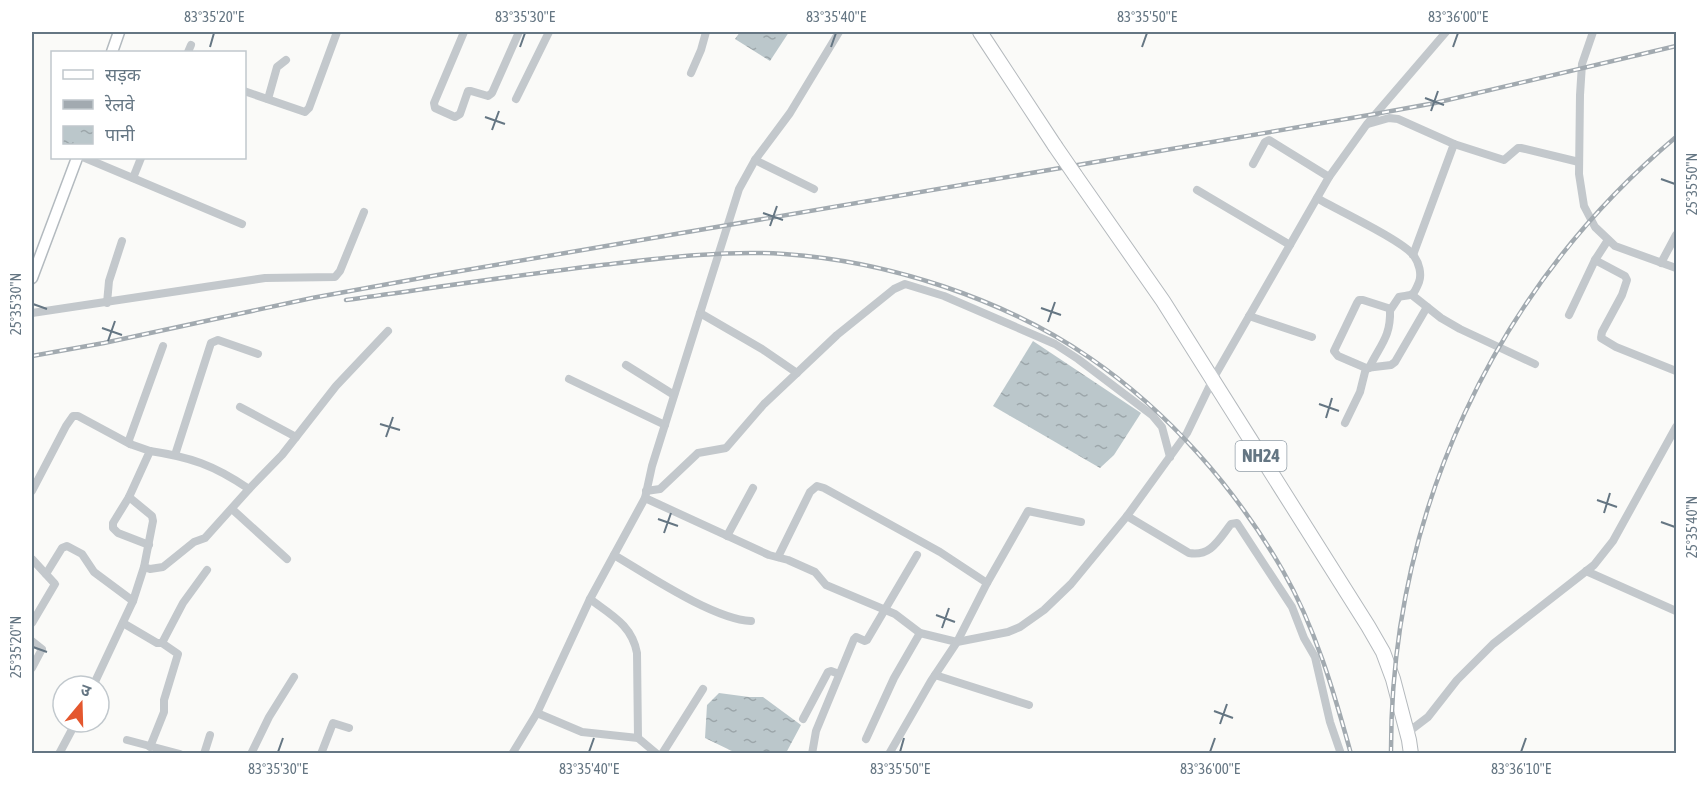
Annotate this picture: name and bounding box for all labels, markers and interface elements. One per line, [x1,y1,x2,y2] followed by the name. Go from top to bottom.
[184,8,245,25] text: 83°35'20"E
[495,8,556,25] text: 83°35'30"E
[806,8,867,25] text: 83°35'40"E
[1117,8,1178,25] text: 83°35'50"E
[1428,8,1489,25] text: 83°36'00"E
[51,51,246,159] legend
[105,64,142,85] text: सड़क
[104,94,136,115] text: रेलवे
[105,124,135,145] text: पानी
[1683,153,1700,215] text: 25°35'50"N
[7,273,24,335] text: 25°35'30"N
[1236,441,1286,471] road number: NH24
[1683,496,1700,558] text: 25°35'40"N
[7,616,24,678] text: 25°35'20"N
[51,674,111,734] north arrow
[79,680,94,700] text: उ
[248,760,309,777] text: 83°35'30"E
[559,760,620,777] text: 83°35'40"E
[870,760,931,777] text: 83°35'50"E
[1180,760,1241,777] text: 83°36'00"E
[1491,760,1552,777] text: 83°36'10"E

